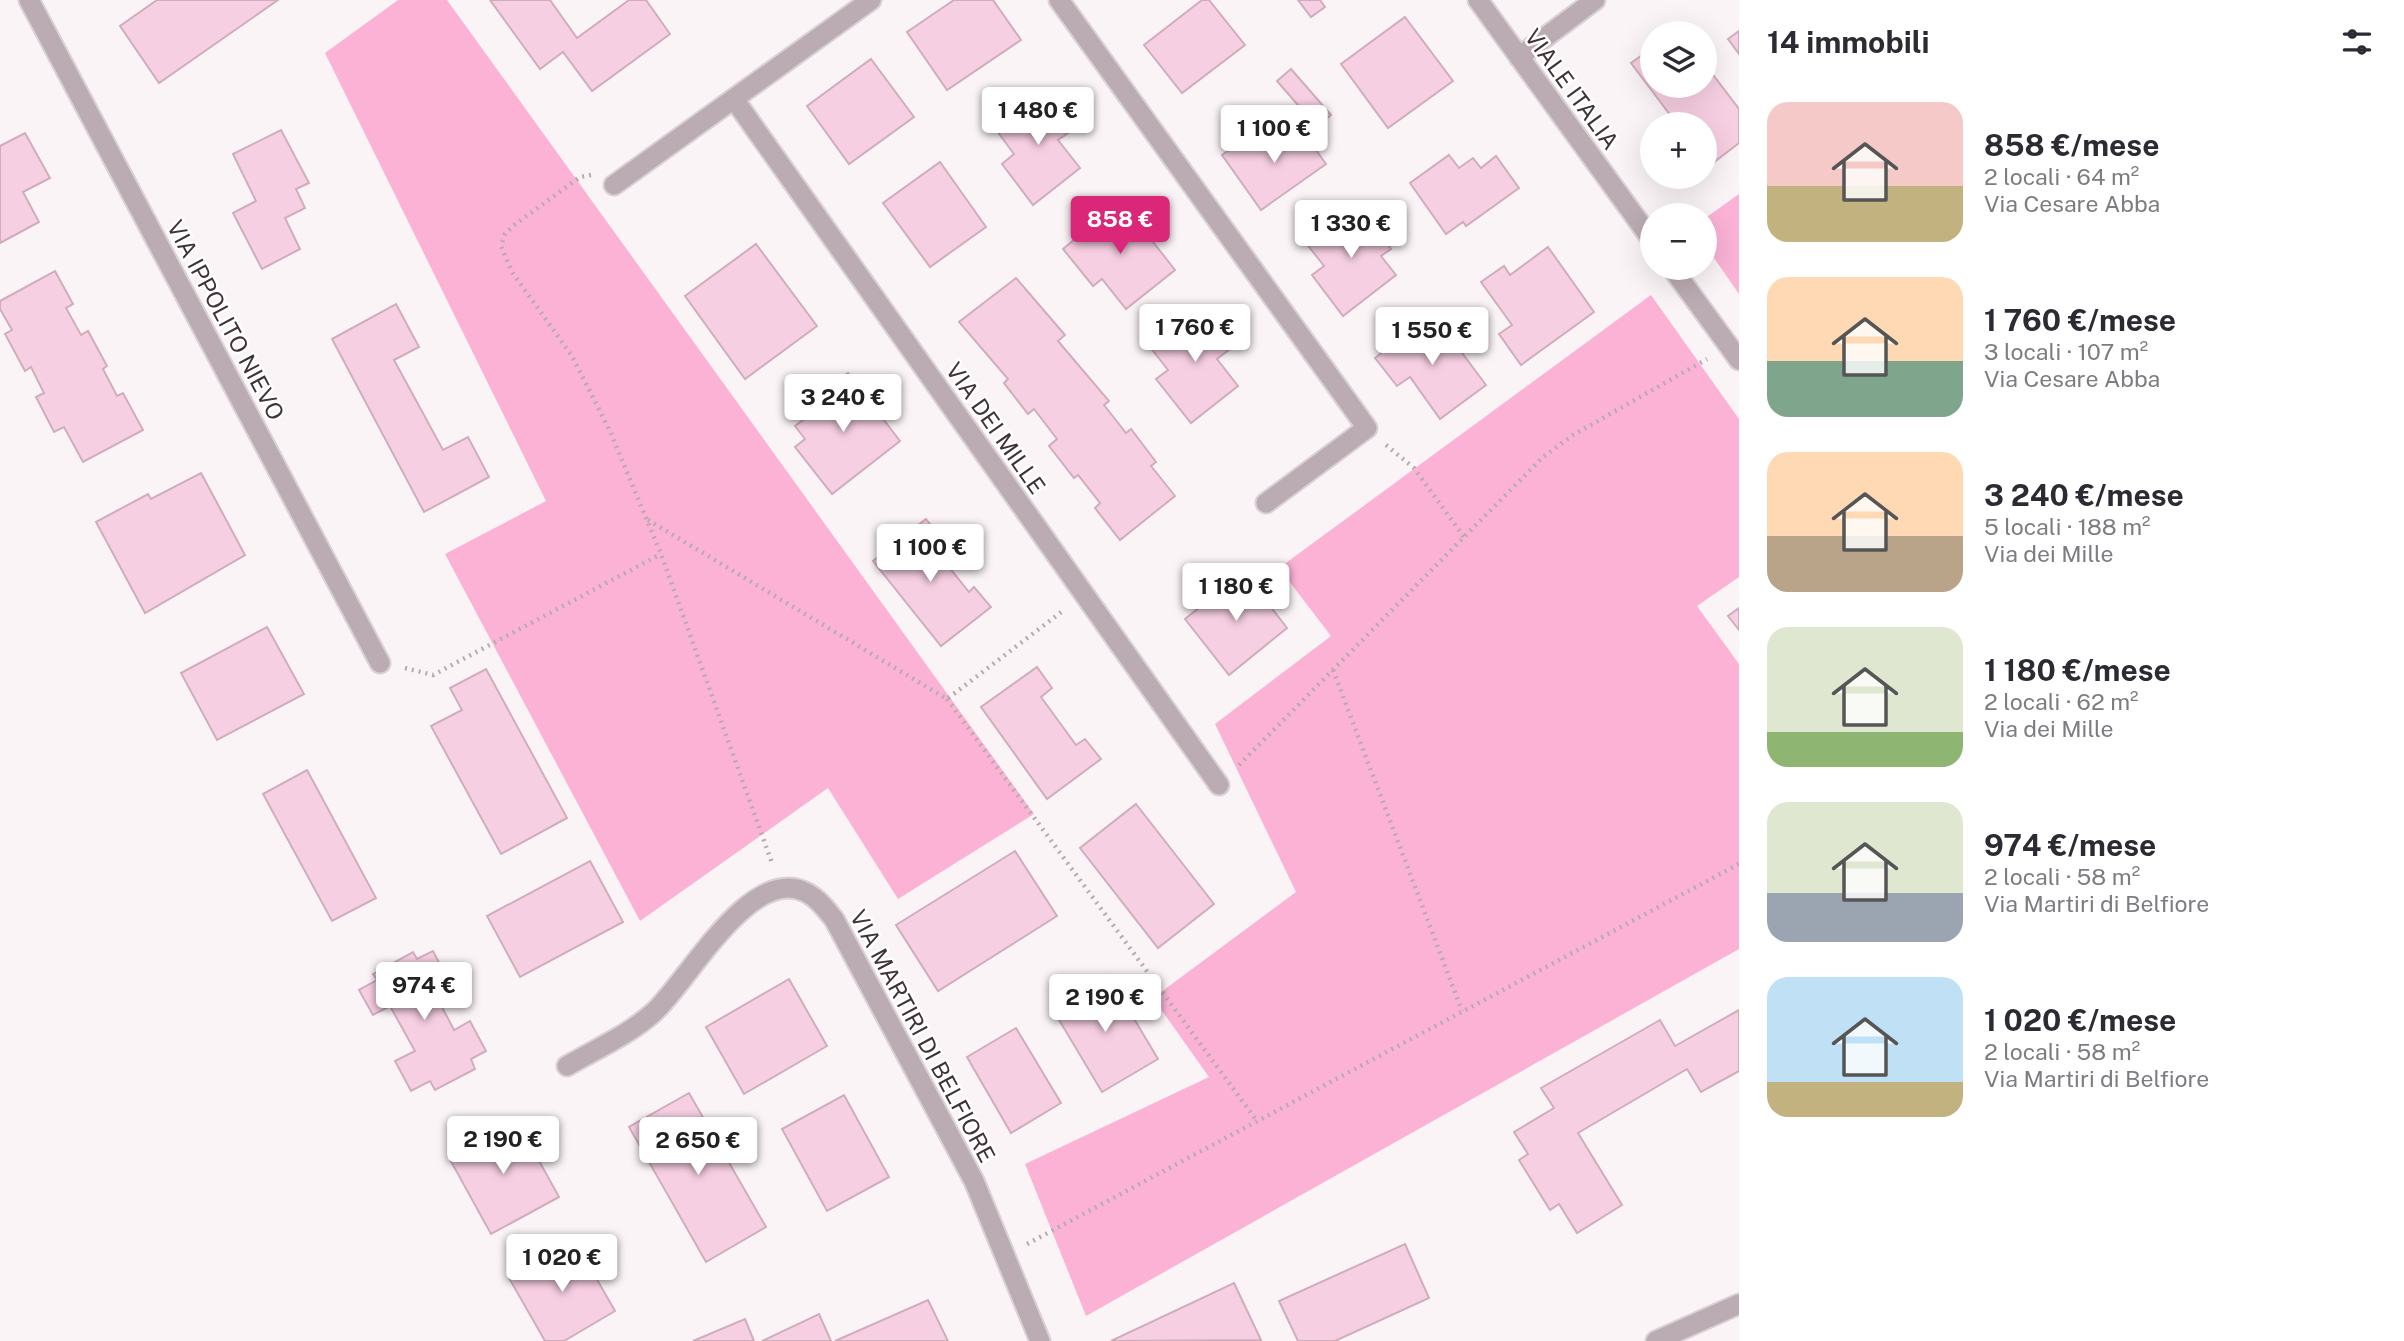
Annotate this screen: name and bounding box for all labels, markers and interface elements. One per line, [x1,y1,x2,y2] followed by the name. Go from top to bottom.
[1640,21,1717,280] map controls
[1640,21,1717,98] button: layers
[2338,23,2376,61] icon: filters
[1519,24,1625,154] street label: VIALE ITALIA
[1767,24,1929,60] text: 14 immobili
[973,88,1103,147] pin: 1 480 €
[998,96,1078,123] text: 1 480 €
[1209,106,1339,165] pin: 1 100 €
[1640,112,1717,189] button: +
[1237,114,1311,141] text: 1 100 €
[1984,127,2159,163] text: 858 €/mese
[1823,130,1907,214] icon: home
[1984,163,2139,190] text: 2 locali · 64 m²
[1984,190,2160,217] text: Via Cesare Abba
[1071,196,1169,256] pin: 858 €
[1286,201,1416,260] pin: 1 330 €
[1640,203,1717,280] button: −
[1087,205,1153,232] text: 858 €
[1311,209,1391,236] text: 1 330 €
[162,215,290,425] street label: VIA IPPOLITO NIEVO
[1984,302,2176,338] text: 1 760 €/mese
[1130,304,1260,364] pin: 1 760 €
[1823,305,1907,389] icon: home
[1367,308,1497,367] pin: 1 550 €
[1155,313,1235,340] text: 1 760 €
[1391,316,1473,343] text: 1 550 €
[1984,338,2148,365] text: 3 locali · 107 m²
[941,357,1051,499] street label: VIA DEI MILLE
[1984,365,2160,392] text: Via Cesare Abba
[778,374,908,434] pin: 3 240 €
[800,383,886,410] text: 3 240 €
[1984,477,2184,513] text: 3 240 €/mese
[1823,480,1907,564] icon: home
[1984,513,2151,540] text: 5 locali · 188 m²
[865,524,995,584] pin: 1 100 €
[893,533,967,560] text: 1 100 €
[1984,540,2113,567] text: Via dei Mille
[1171,564,1301,623] pin: 1 180 €
[1198,572,1274,599] text: 1 180 €
[1984,652,2171,688] text: 1 180 €/mese
[1823,655,1907,739] icon: home
[1984,688,2139,715] text: 2 locali · 62 m²
[1984,715,2113,742] text: Via dei Mille
[1984,827,2156,863] text: 974 €/mese
[1823,830,1907,914] icon: home
[1984,863,2140,890] text: 2 locali · 58 m²
[1984,890,2209,917] text: Via Martiri di Belfiore
[845,905,1001,1167] street label: VIA MARTIRI DI BELFIORE
[375,962,473,1022] pin: 974 €
[392,971,456,998] text: 974 €
[1040,974,1170,1034] pin: 2 190 €
[1065,983,1145,1010] text: 2 190 €
[1984,1002,2176,1038] text: 1 020 €/mese
[1823,1005,1907,1089] icon: home
[1984,1038,2140,1065] text: 2 locali · 58 m²
[1984,1065,2209,1092] text: Via Martiri di Belfiore
[438,1116,568,1176] pin: 2 190 €
[633,1118,763,1177] pin: 2 650 €
[463,1125,543,1152] text: 2 190 €
[655,1126,741,1153] text: 2 650 €
[497,1234,627,1294] pin: 1 020 €
[522,1243,602,1270] text: 1 020 €

